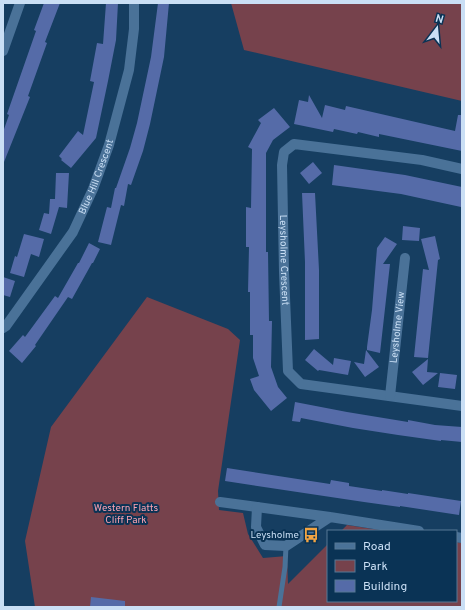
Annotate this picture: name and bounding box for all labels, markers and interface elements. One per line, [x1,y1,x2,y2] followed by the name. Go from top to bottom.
[417,8,457,48] north arrow
[434,12,445,27] text: N
[76,138,117,216] street label: Blue Hill Crescent
[276,215,292,306] street label: Leysholme Crescent
[387,291,408,364] street label: Leysholme View
[94,502,159,527] park label: Western Flatts Cliff Park
[302,526,320,544] bus stop icon: Leysholme
[250,529,299,542] place label: Leysholme
[327,530,457,602] legend
[363,539,391,555] text: Road
[363,559,388,575] text: Park
[363,579,407,595] text: Building

